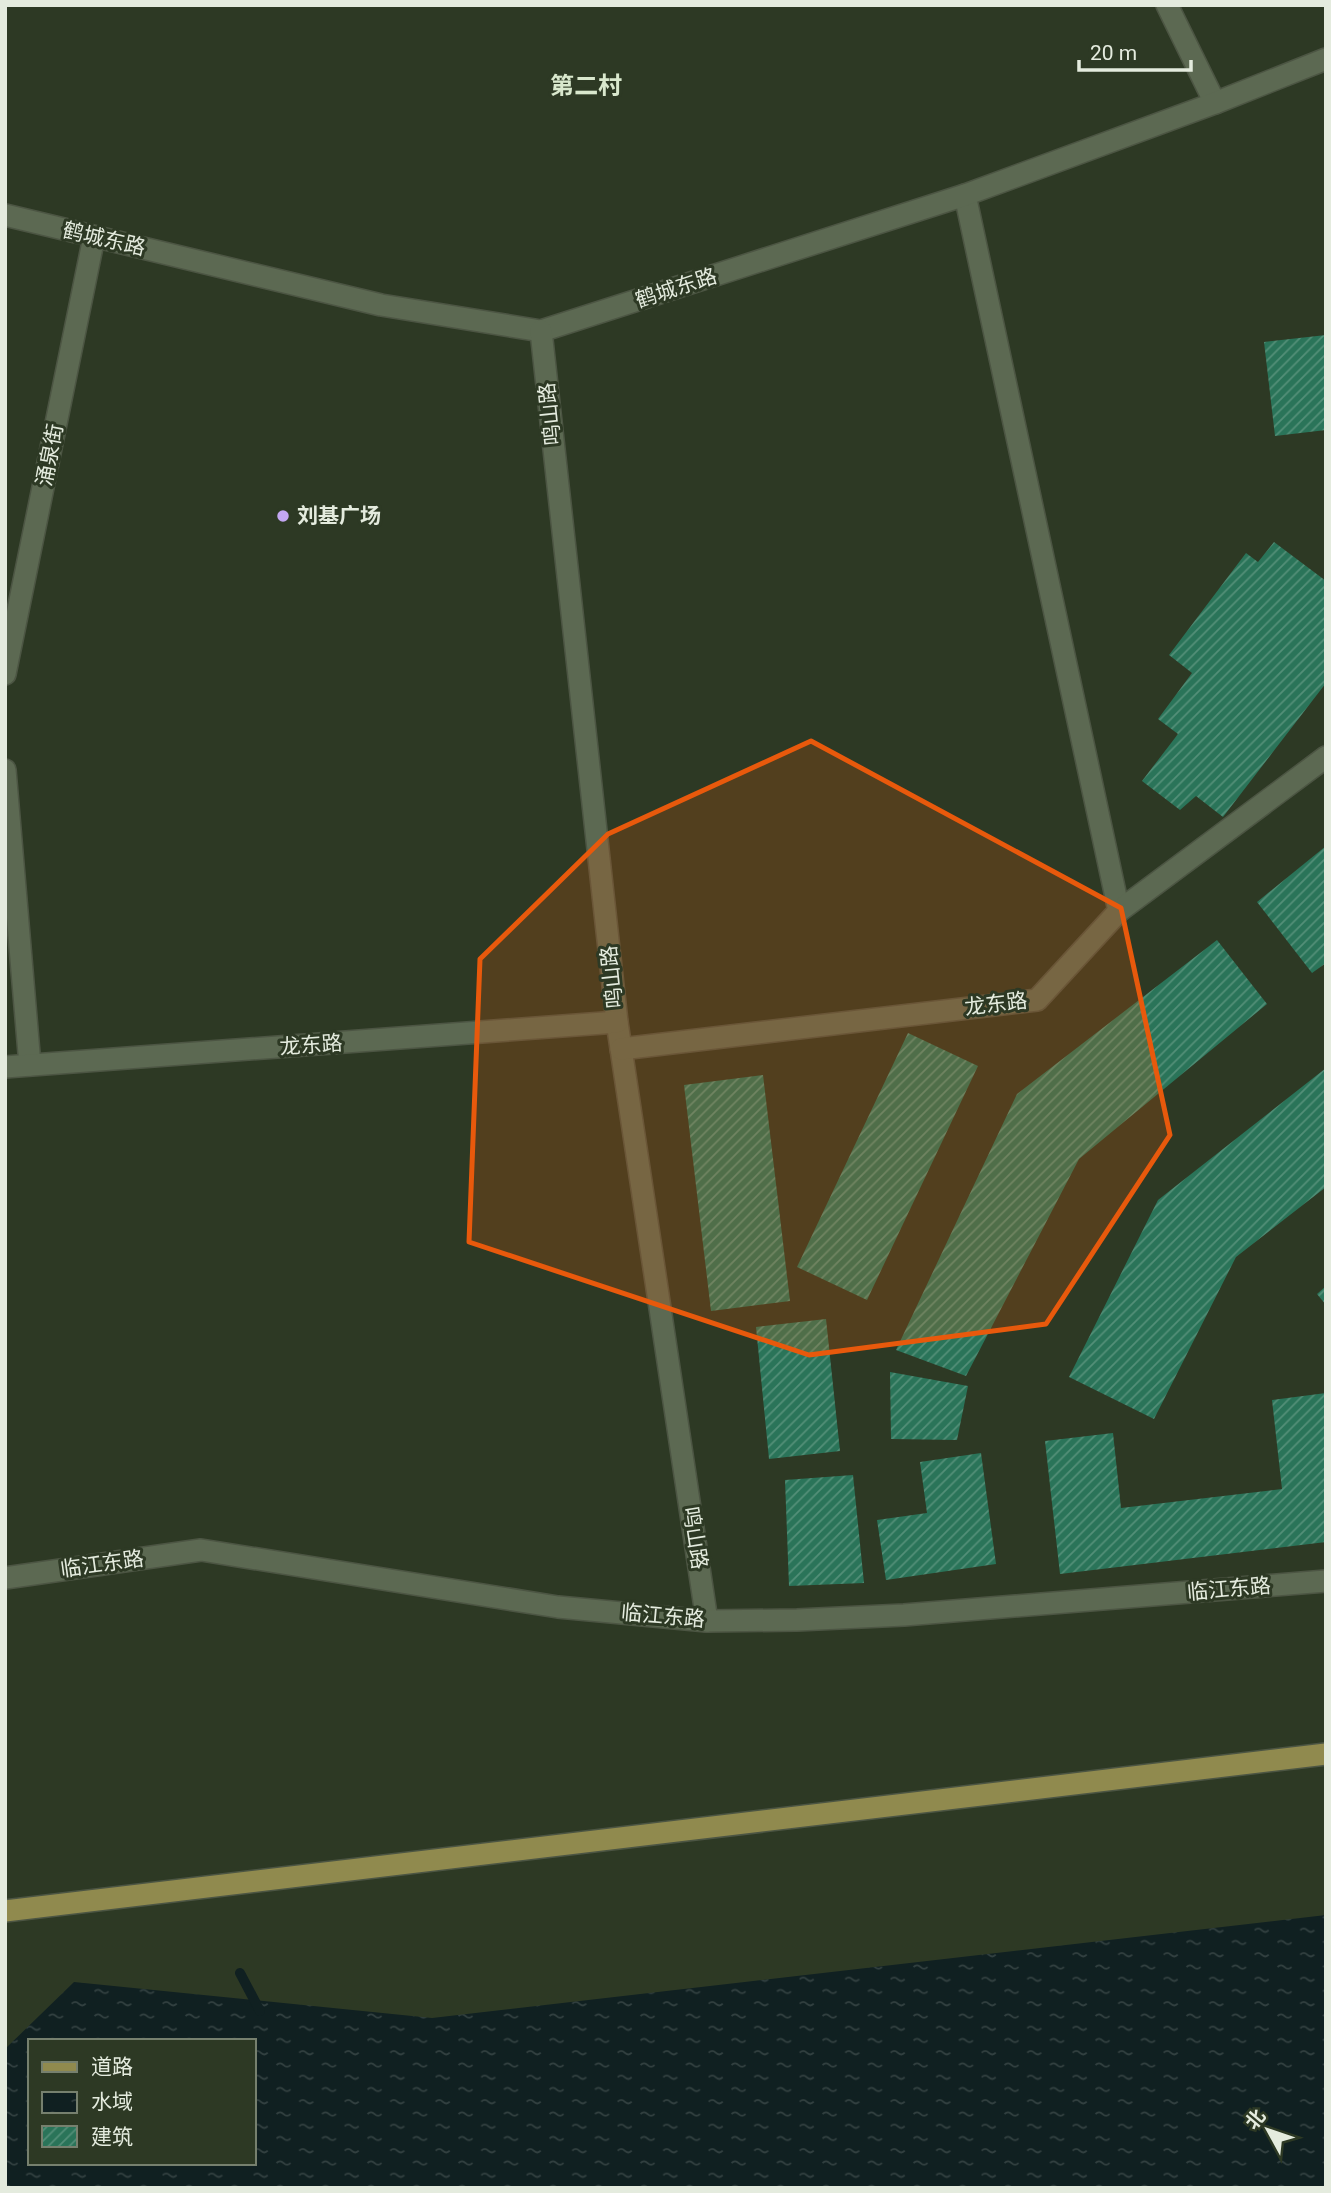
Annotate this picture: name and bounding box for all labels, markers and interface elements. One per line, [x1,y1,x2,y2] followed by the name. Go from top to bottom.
[1079,28,1191,72] scale bar
[1090,41,1137,65] text: 20 m
[550,72,622,100] district label: 第二村
[60,218,148,260] street label: 鹤城东路
[632,264,720,312] street label: 鹤城东路
[535,381,565,447] street label: 鸣山路
[32,422,68,488] street label: 涌泉街
[297,504,381,528] place label: 刘基广场
[275,508,291,524] marker: 刘基广场
[597,944,627,1010] street label: 鸣山路
[963,988,1029,1020] street label: 龙东路
[279,1031,343,1059] street label: 龙东路
[678,1505,712,1571] street label: 鸣山路
[59,1546,145,1582] street label: 临江东路
[1186,1573,1272,1605] street label: 临江东路
[620,1600,706,1632] street label: 临江东路
[28,2039,256,2165] legend
[91,2055,133,2079] text: 道路
[91,2090,133,2114] text: 水域
[1233,2095,1303,2165] north arrow
[1240,2105,1270,2134] text: 北
[91,2125,133,2149] text: 建筑

